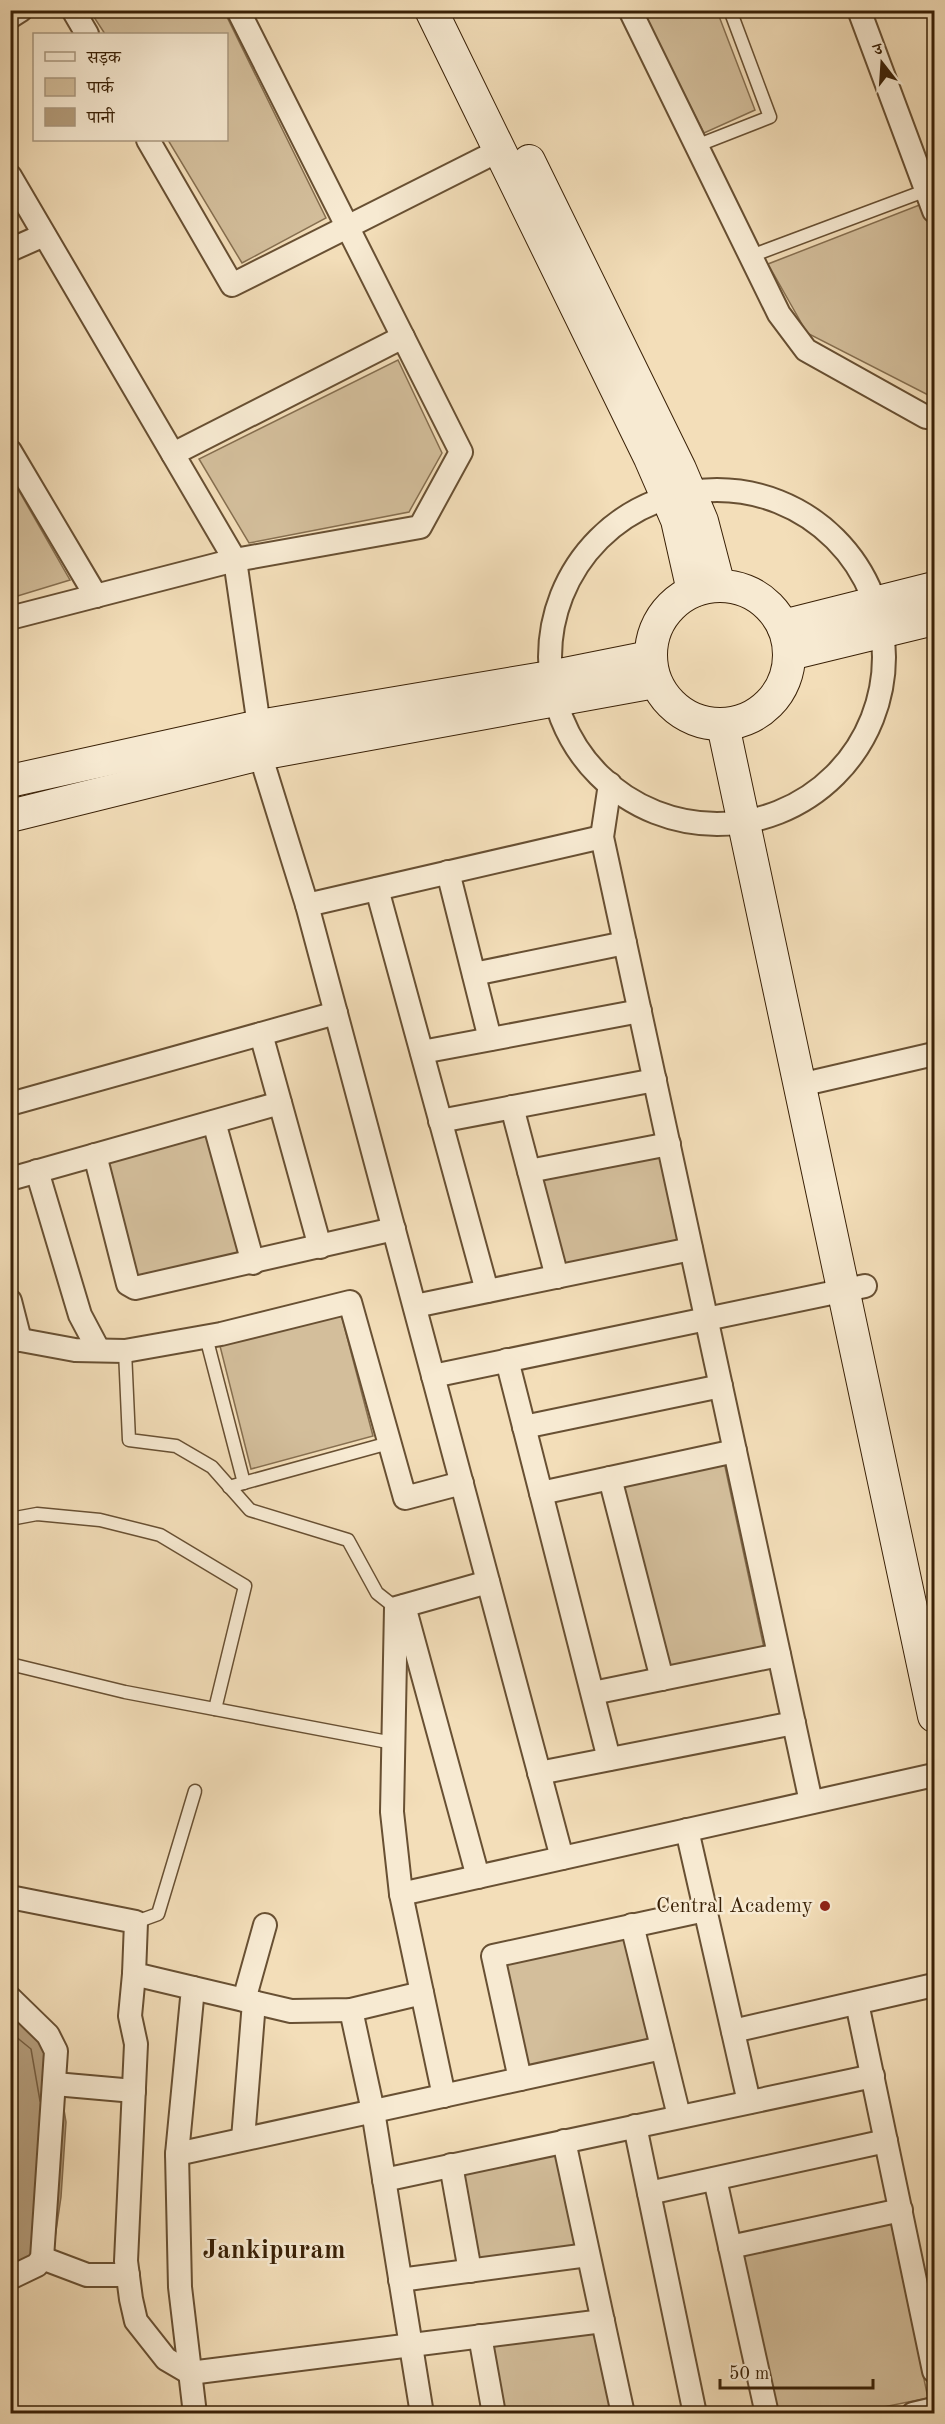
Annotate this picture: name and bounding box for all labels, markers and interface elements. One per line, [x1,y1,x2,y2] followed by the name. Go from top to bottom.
[33,33,228,141] legend
[852,33,912,93] north arrow
[871,41,886,60] text: उ
[86,49,122,67] text: सड़क
[86,77,115,97] text: पार्क
[86,107,116,127] text: पानी
[656,1896,813,1917] place label: Central Academy
[818,1899,832,1913] marker: Central Academy
[203,2237,346,2264] district label: Jankipuram
[720,2352,873,2390] scale bar
[729,2365,769,2383] text: 50 m

